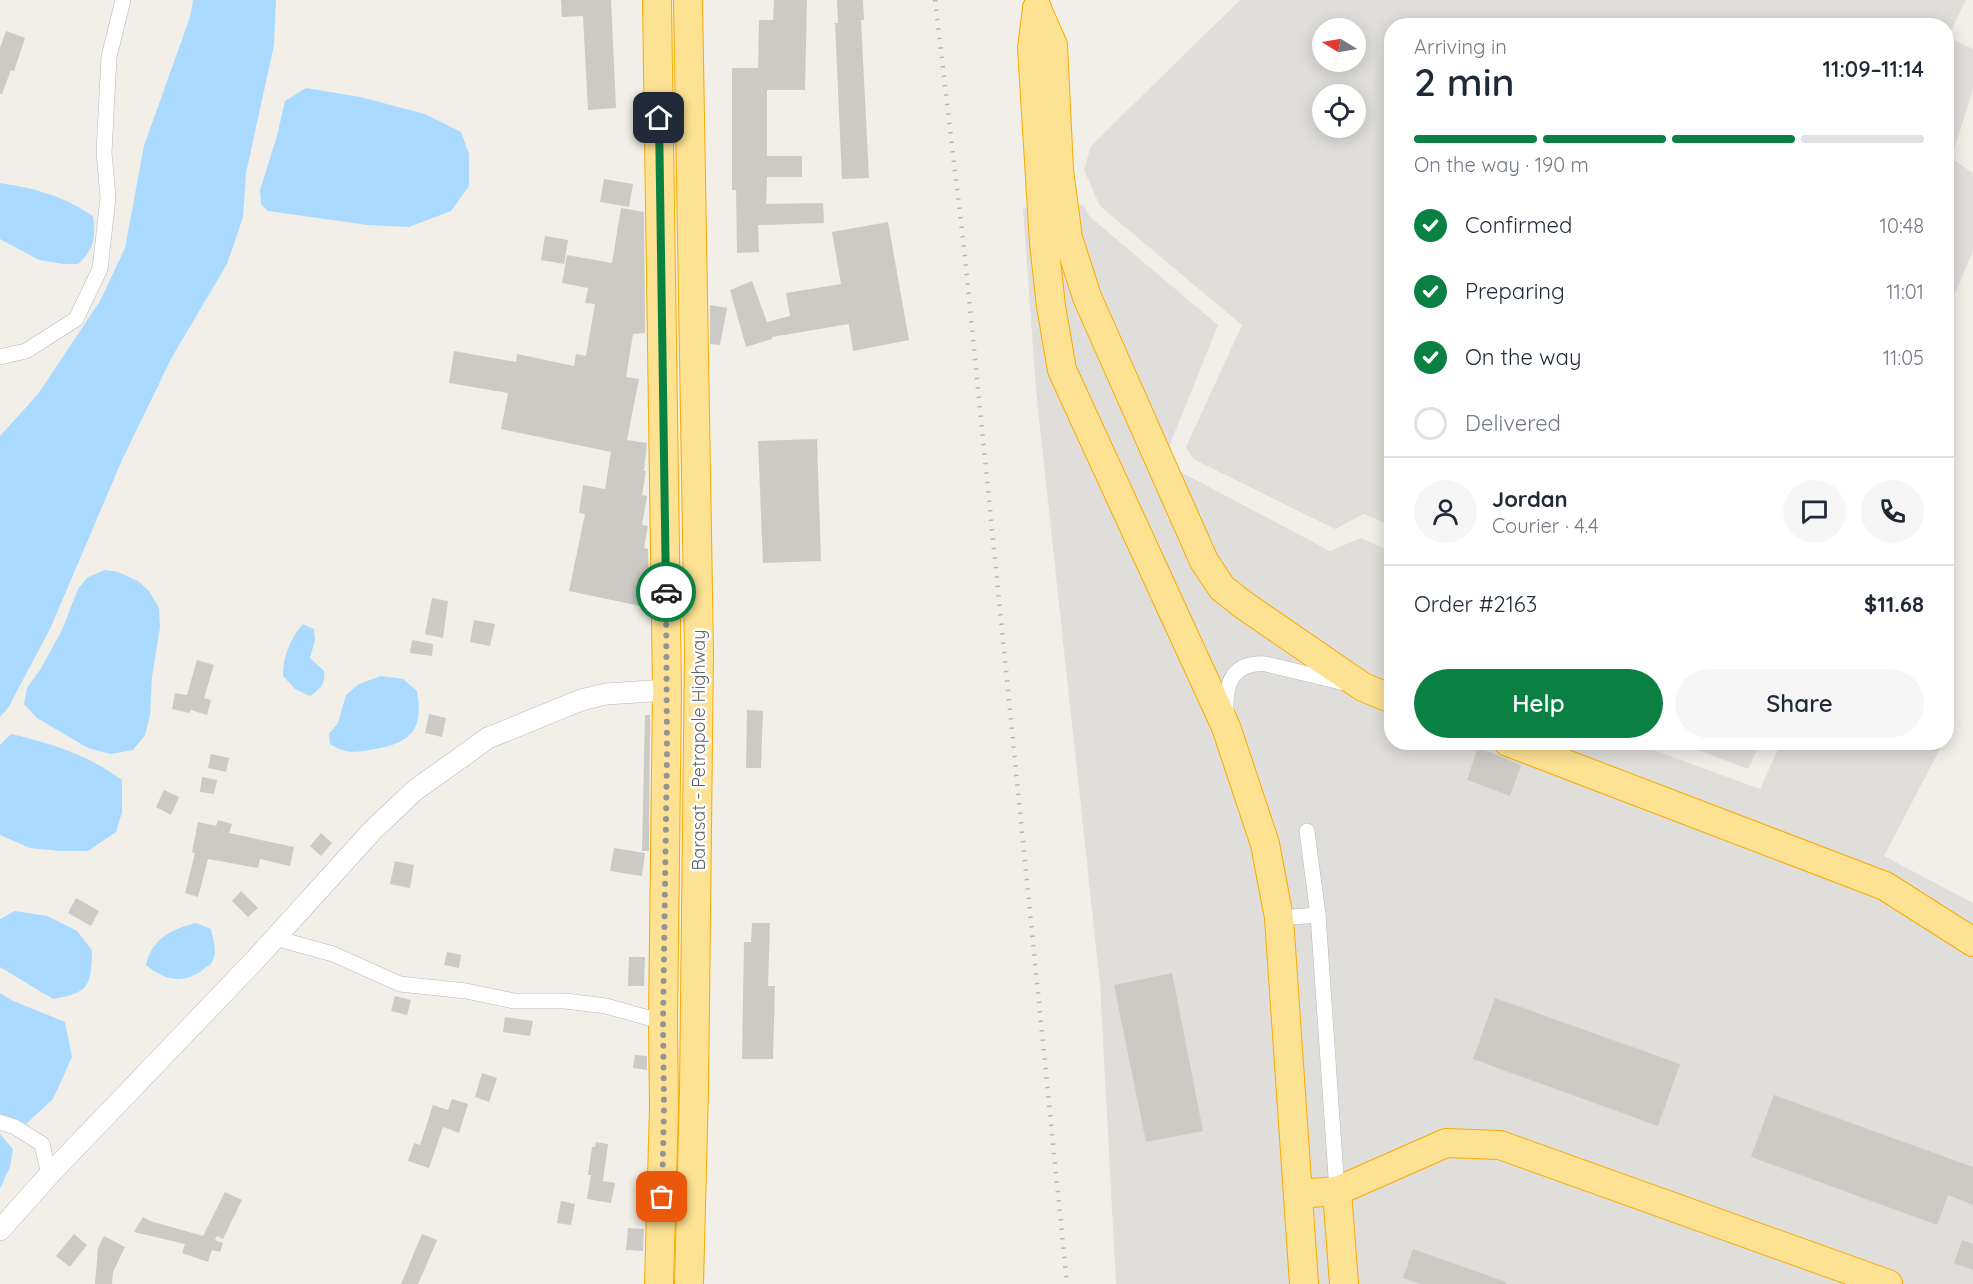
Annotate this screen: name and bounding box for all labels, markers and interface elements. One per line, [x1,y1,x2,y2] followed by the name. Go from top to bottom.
[1312,18,1366,72] north arrow
[1312,18,1366,138] map controls
[1414,34,1507,59] text: Arriving in
[1823,55,1924,83] text: 11:09–11:14
[1414,57,1515,106] text: 2 min
[1312,84,1366,138] button: locate
[633,92,684,143] pin
[642,101,675,134] icon: home
[1414,152,1589,177] text: On the way · 190 m
[1414,209,1447,242] icon: check
[1465,211,1572,239] text: Confirmed
[1880,213,1924,238] text: 10:48
[1414,275,1447,308] icon: check
[1465,277,1565,305] text: Preparing
[1886,279,1924,304] text: 11:01
[1414,341,1447,374] icon: check
[1465,343,1581,371] text: On the way
[1883,345,1924,370] text: 11:05
[1465,409,1561,437] text: Delivered
[1414,480,1477,543] button: person
[1783,480,1846,543] button: chat
[1861,480,1924,543] button: phone
[1492,485,1568,513] text: Jordan
[1492,513,1598,538] text: Courier · 4.4
[636,562,696,622] courier
[650,576,683,609] icon: car
[1414,590,1537,618] text: Order #2163
[1864,590,1924,618] text: $11.68
[687,630,710,870] street label: Barasat - Petrapole Highway
[1414,669,1663,738] button: Help
[1675,669,1924,738] button: Share
[636,1171,687,1222] pin
[645,1180,678,1213] icon: bag

